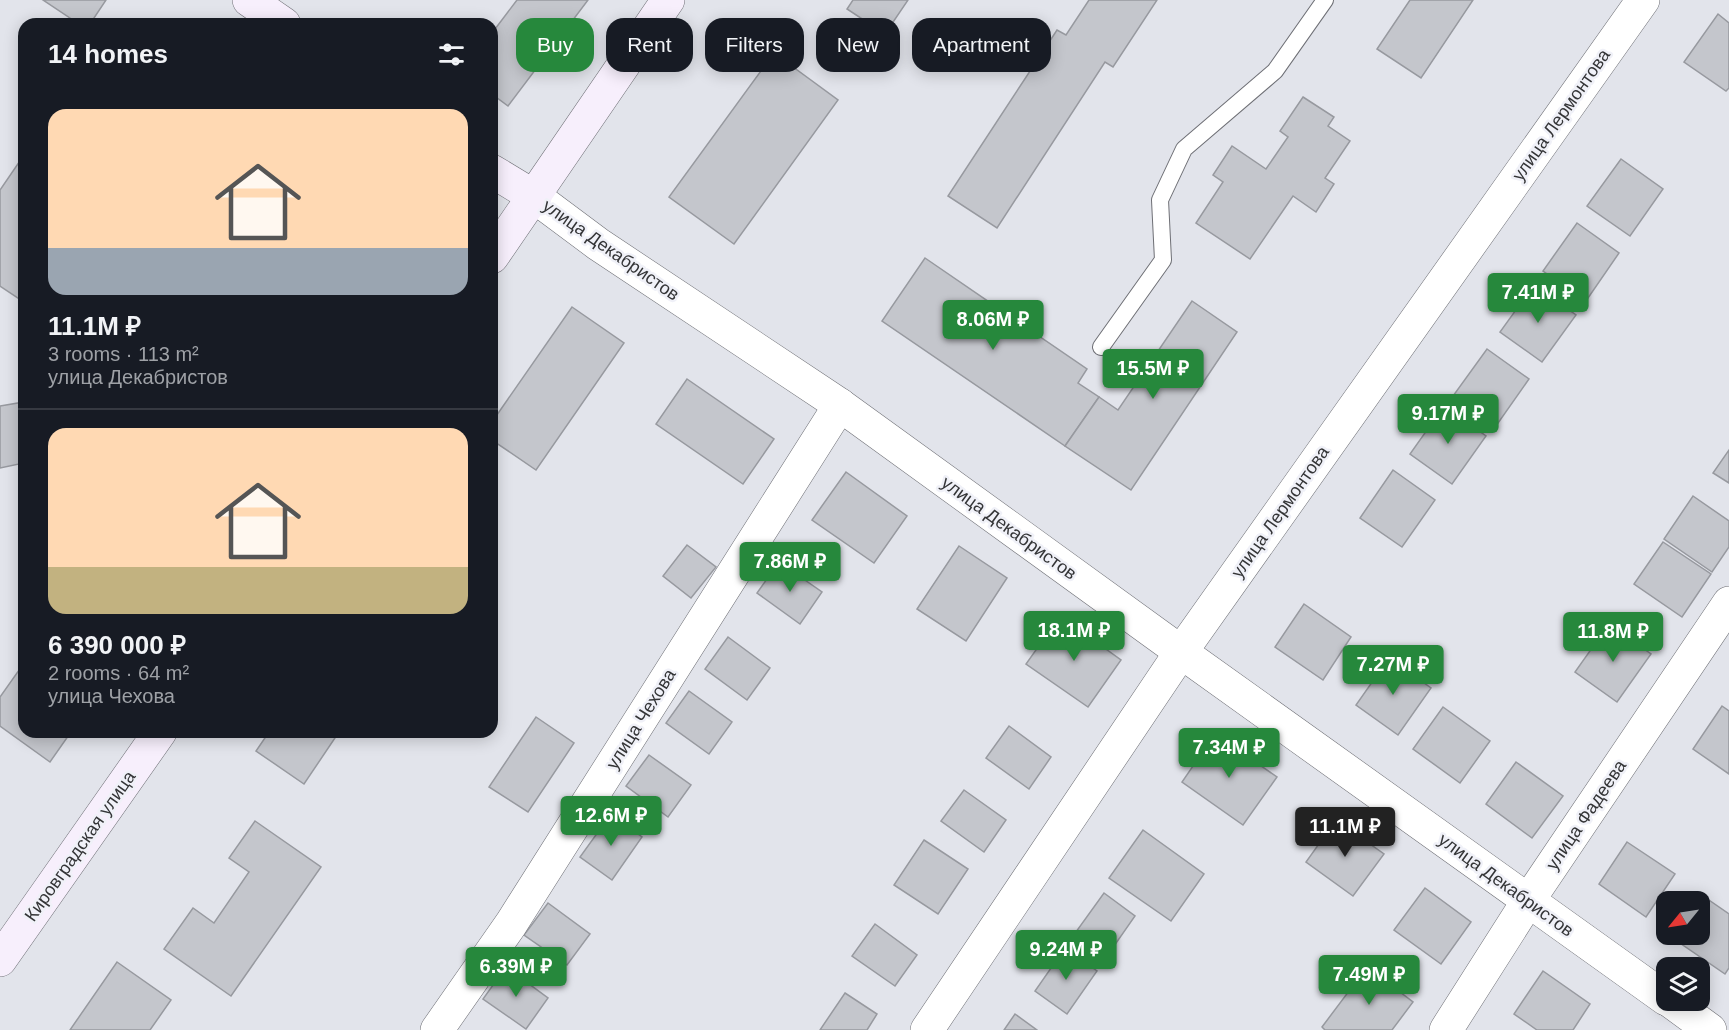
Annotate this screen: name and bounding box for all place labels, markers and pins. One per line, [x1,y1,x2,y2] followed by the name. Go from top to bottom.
[1483,273,1593,324] pin: 7.41M ₽
[938,300,1048,351] pin: 8.06M ₽
[1098,349,1208,400] pin: 15.5M ₽
[1393,394,1503,445] pin: 9.17M ₽
[735,542,845,593] pin: 7.86M ₽
[1019,611,1129,662] pin: 18.1M ₽
[1558,612,1668,663] pin: 11.8M ₽
[1338,645,1448,696] pin: 7.27M ₽
[1174,728,1284,779] pin: 7.34M ₽
[556,796,666,847] pin: 12.6M ₽
[1290,807,1400,858] pin: 11.1M ₽
[1011,930,1121,981] pin: 9.24M ₽
[461,947,571,998] pin: 6.39M ₽
[1314,955,1424,1006] pin: 7.49M ₽

